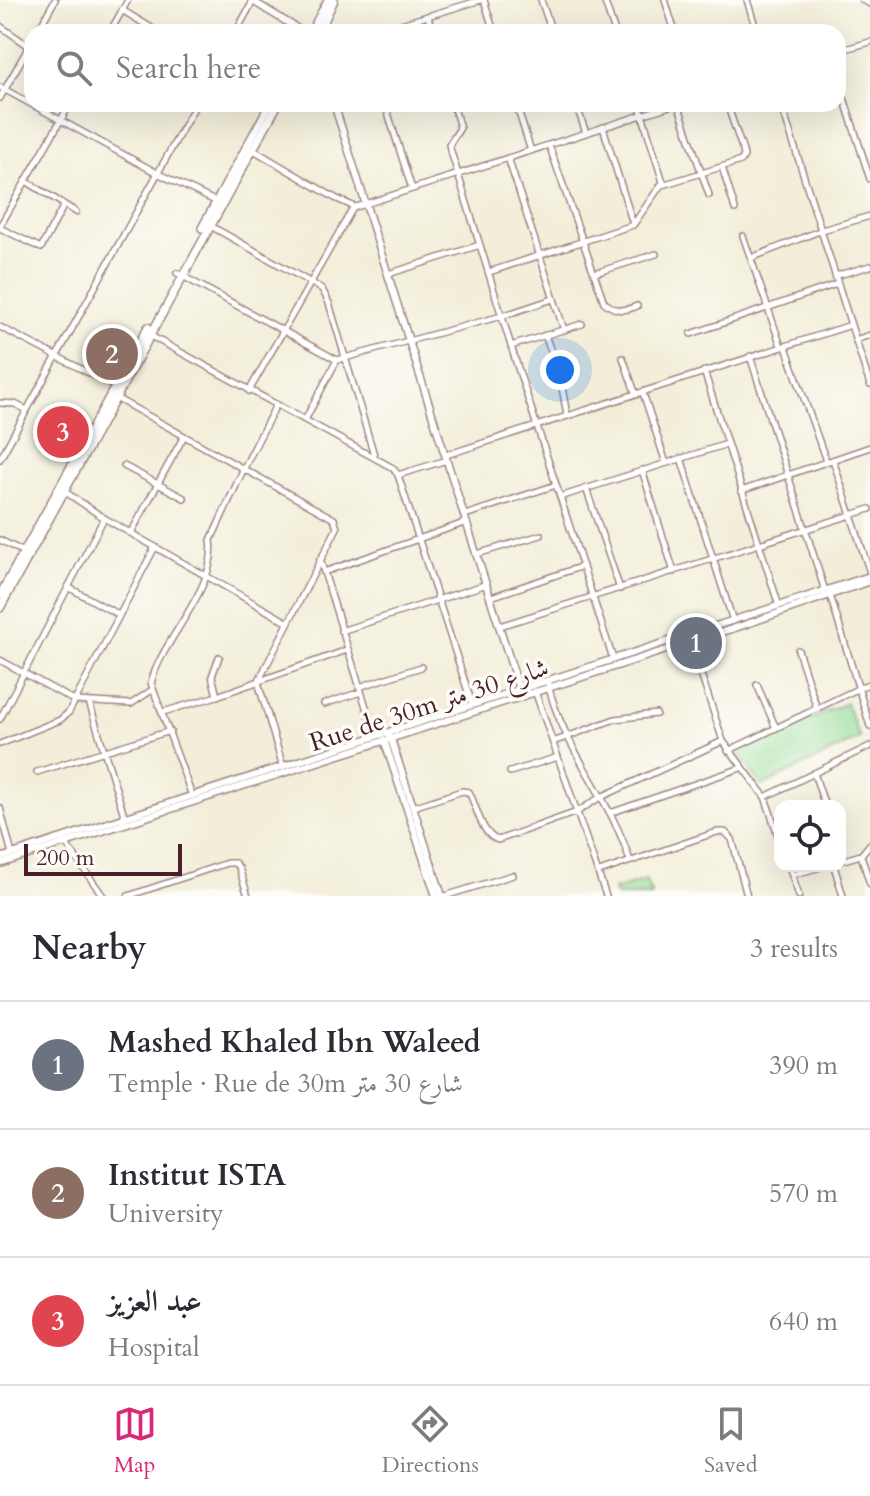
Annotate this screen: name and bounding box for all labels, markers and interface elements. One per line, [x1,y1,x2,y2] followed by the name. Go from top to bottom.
[24,24,846,112] search box
[52,46,96,90] icon: search
[116,48,261,89] text: Search here
[86,324,138,384] pin: 2
[540,350,580,390] your location
[37,402,89,462] pin: 3
[670,613,722,673] pin: 1
[305,650,554,764] street label: Rue de 30m شارع 30 متر
[774,800,846,872] map controls
[774,800,846,872] button: locate
[24,840,182,876] scale bar
[36,843,94,873] text: 200 m
[32,925,147,971] text: Nearby
[750,931,838,966] text: 3 results
[108,1022,481,1063] text: Mashed Khaled Ibn Waleed
[51,1048,65,1083] text: 1
[769,1048,838,1083] text: 390 m
[108,1066,463,1101] text: Temple · Rue de 30m شارع 30 متر
[108,1155,286,1196] text: Institut ISTA
[51,1176,65,1211] text: 2
[769,1176,838,1211] text: 570 m
[108,1196,224,1231] text: University
[108,1281,202,1322] text: عبد العزيز
[51,1304,65,1339] text: 3
[769,1304,838,1339] text: 640 m
[108,1330,200,1365] text: Hospital
[113,1402,157,1480] tab: Map
[382,1402,479,1480] tab: Directions
[704,1402,757,1480] tab: Saved

